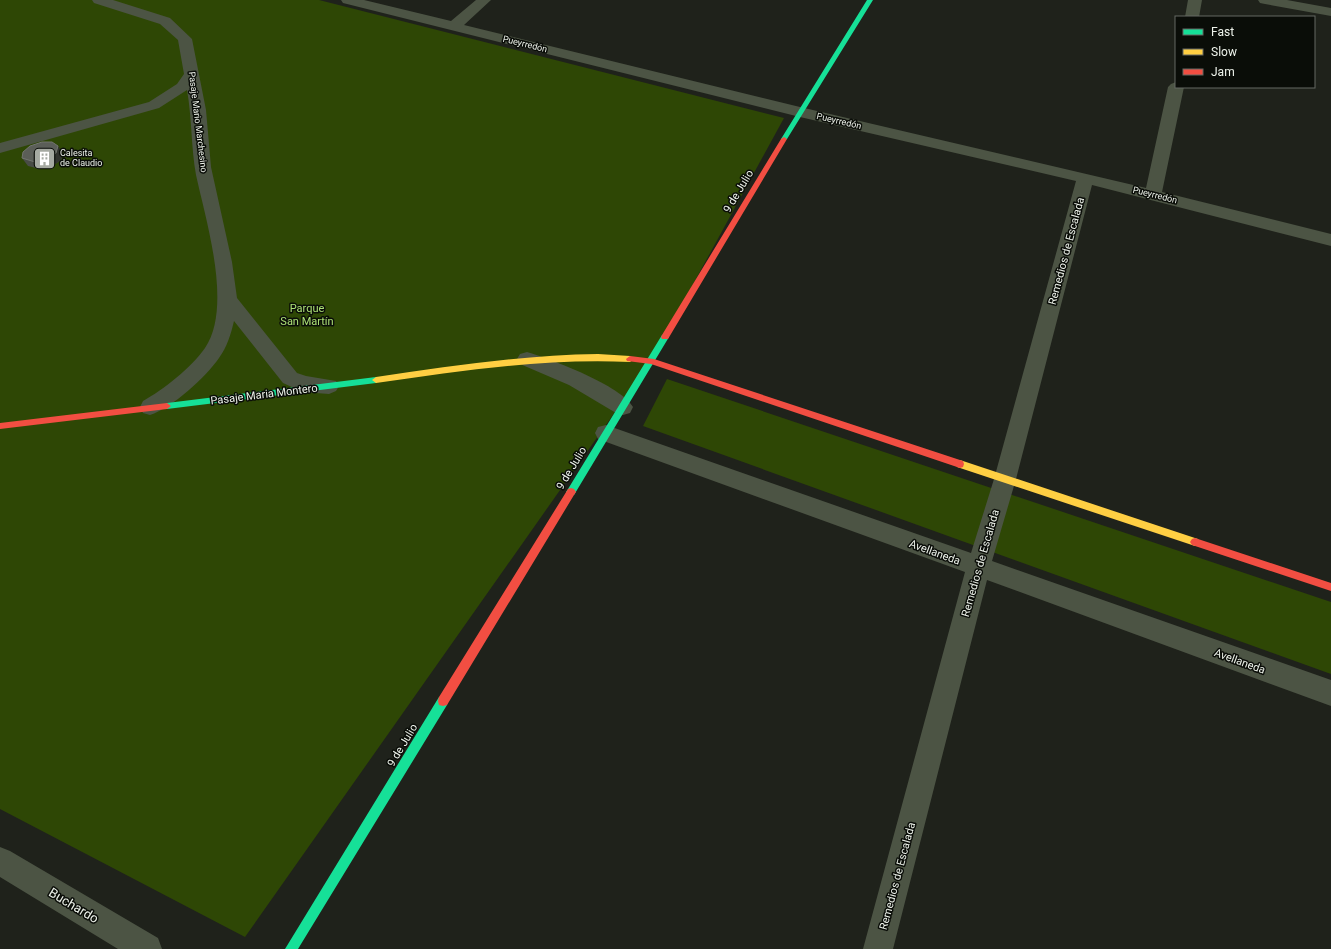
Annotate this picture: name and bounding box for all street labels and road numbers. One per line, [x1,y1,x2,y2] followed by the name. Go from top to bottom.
[502,34,548,54] street label: Pueyrredón
[187,71,209,173] street label: Pasaje Mario Marchesino
[816,111,862,131] street label: Pueyrredón
[721,168,756,215] street label: 9 de Julio
[1132,185,1178,205] street label: Pueyrredón
[1046,196,1087,306] street label: Remedios de Escalada
[210,381,318,408] street label: Pasaje Maria Montero
[554,445,589,492] street label: 9 de Julio
[959,508,1002,618] street label: Remedios de Escalada
[907,537,962,568] street label: Avellaneda
[1212,646,1267,677] street label: Avellaneda
[385,722,420,769] street label: 9 de Julio
[877,821,918,931] street label: Remedios de Escalada
[46,885,101,926] street label: Buchardo

